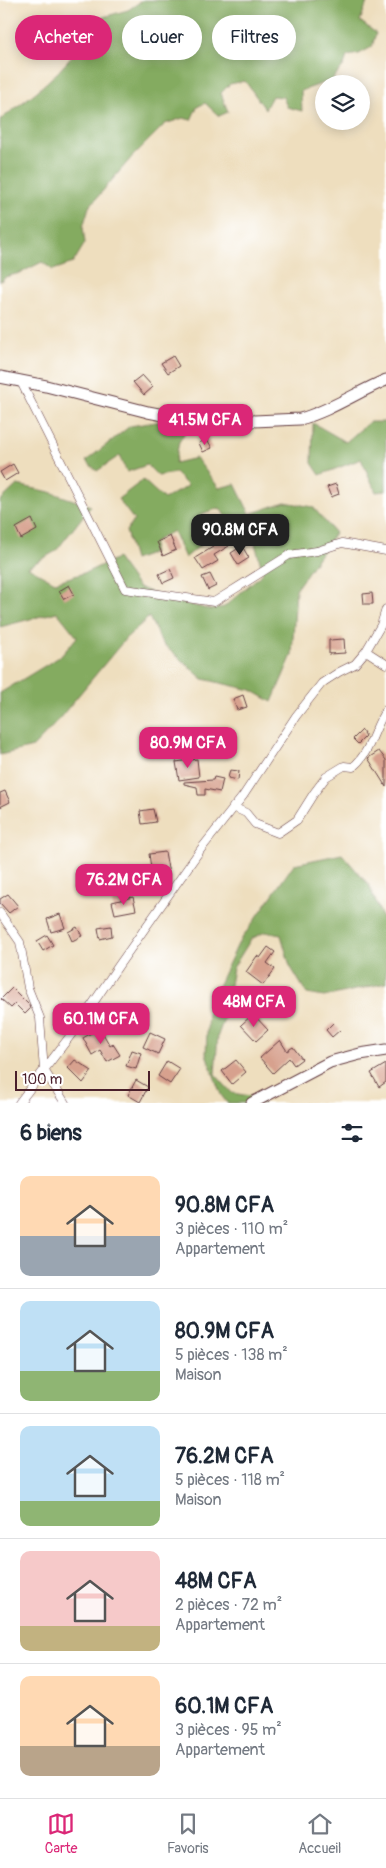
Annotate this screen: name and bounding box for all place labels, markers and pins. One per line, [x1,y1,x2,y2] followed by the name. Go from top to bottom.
[148,404,262,446] pin: 41.5M CFA
[183,514,297,556] pin: 90.8M CFA
[131,726,245,769] pin: 80.9M CFA
[67,864,181,906] pin: 76.2M CFA
[208,986,300,1028] pin: 48M CFA
[44,1002,158,1045] pin: 60.1M CFA

